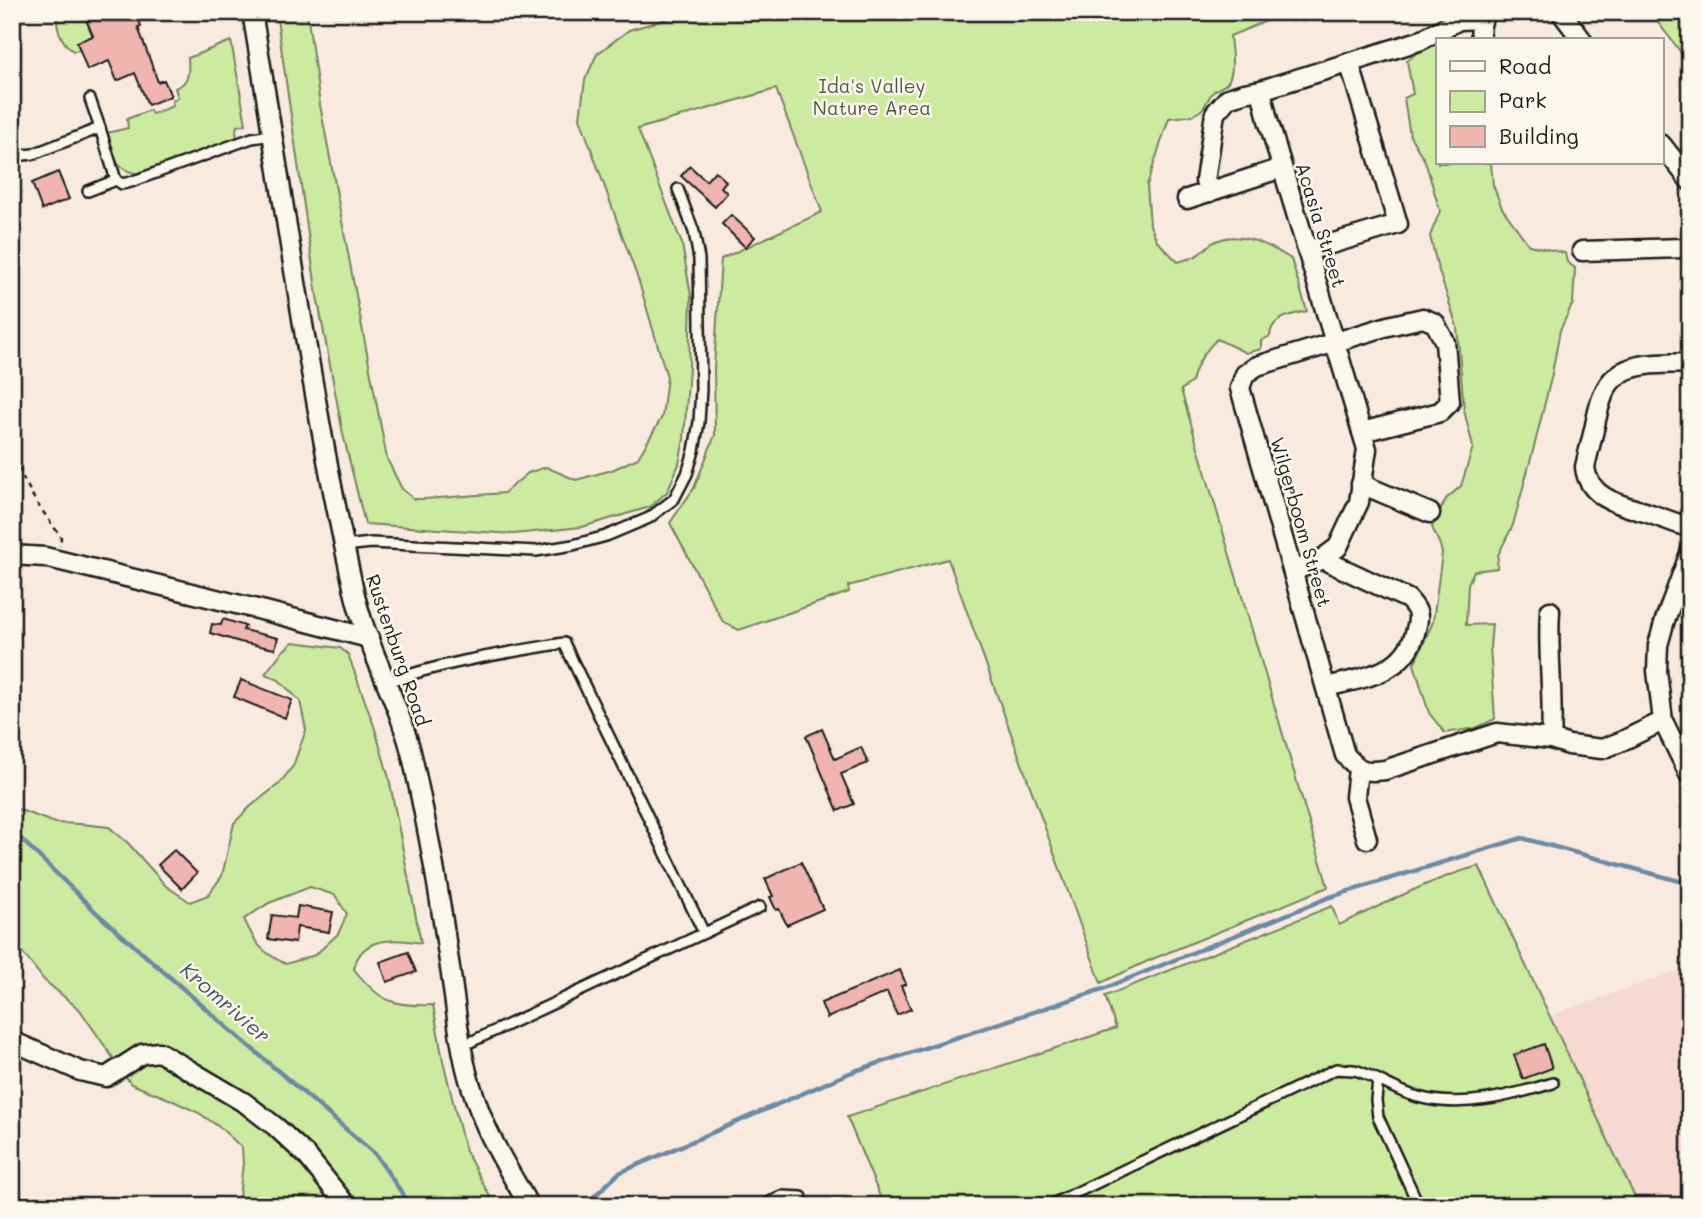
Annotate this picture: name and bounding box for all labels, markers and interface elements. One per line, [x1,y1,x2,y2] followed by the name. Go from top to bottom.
[1436,38,1664,164] legend
[1499,52,1551,79] text: Road
[813,73,931,120] park label: Ida's Valley Nature Area
[1499,86,1547,113] text: Park
[1499,122,1579,149] text: Building
[1291,159,1352,290] street label: Acasia Street
[1265,434,1338,610] street label: Wilgerboom Street
[361,571,436,729] street label: Rustenburg Road
[175,955,277,1048] water label: Kromrivier

